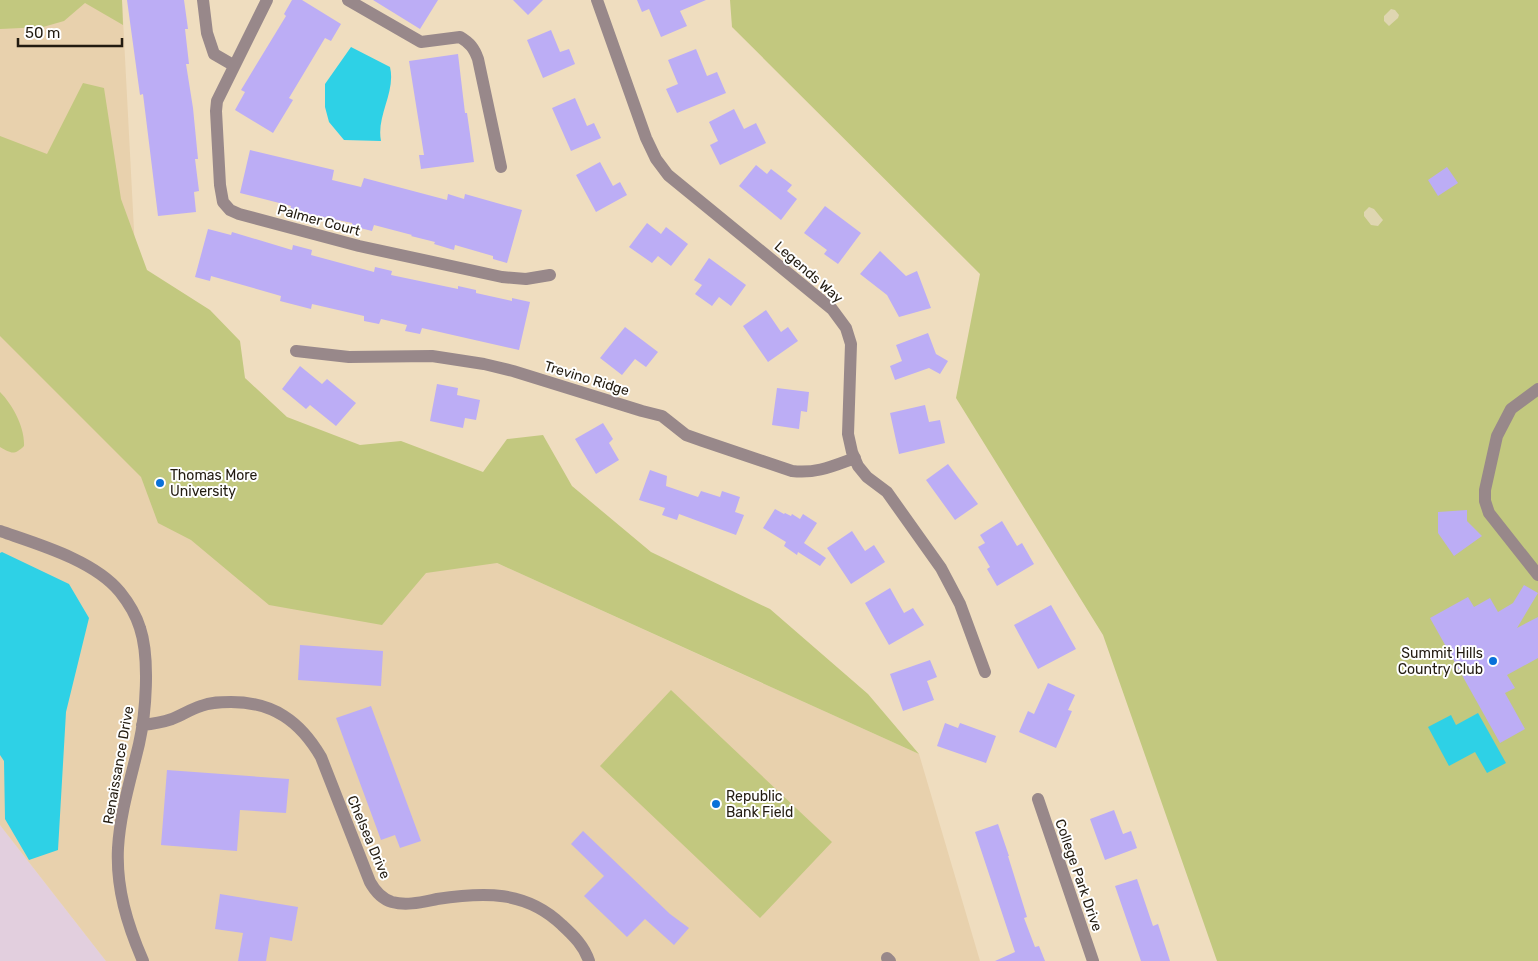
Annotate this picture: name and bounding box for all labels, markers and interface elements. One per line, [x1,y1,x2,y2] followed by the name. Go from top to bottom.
[18,15,121,47] scale bar
[25,24,60,42] text: 50 m
[275,201,363,240] street label: Palmer Court
[771,238,847,307] street label: Legends Way
[542,357,632,400] street label: Trevino Ridge
[170,467,257,500] place label: Thomas More University
[154,477,166,489] marker: Thomas More University
[1398,645,1483,678] place label: Summit Hills Country Club
[1487,655,1499,667] marker: Summit Hills Country Club
[100,705,137,826] street label: Renaissance Drive
[726,788,793,821] place label: Republic Bank Field
[343,793,394,882] street label: Chelsea Drive
[710,798,722,810] marker: Republic Bank Field
[1051,817,1106,934] street label: College Park Drive

